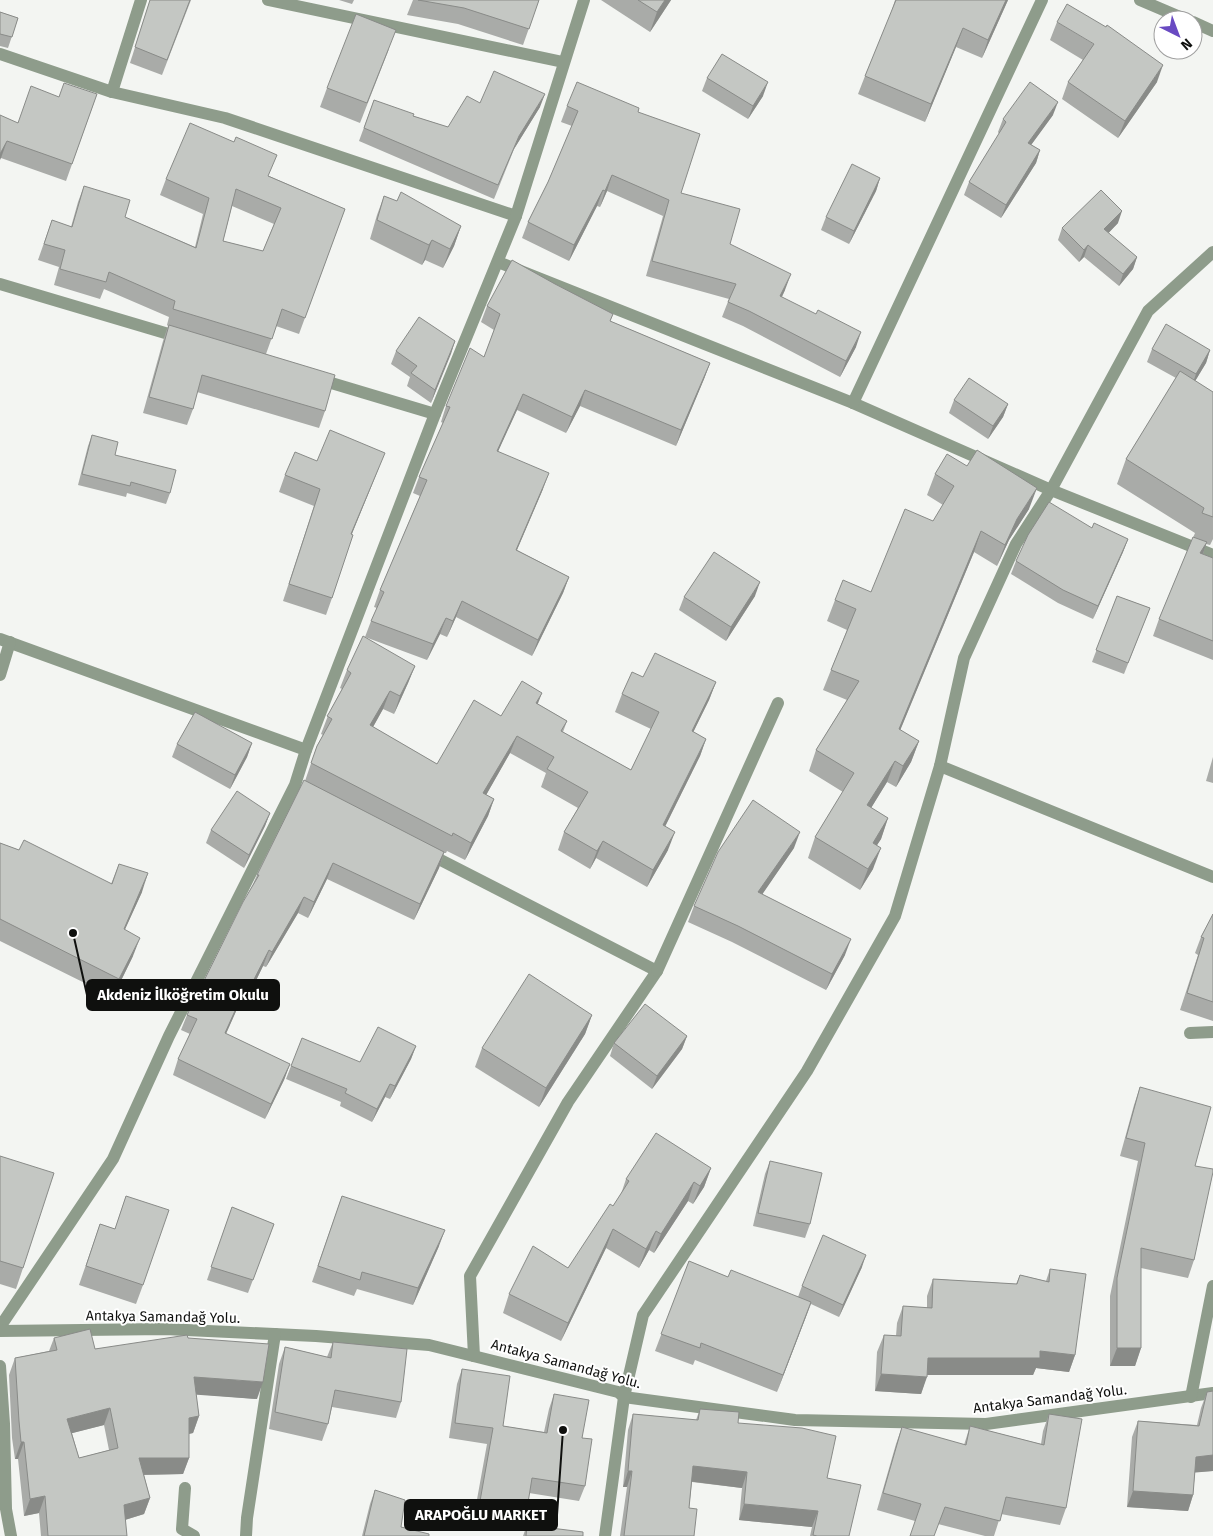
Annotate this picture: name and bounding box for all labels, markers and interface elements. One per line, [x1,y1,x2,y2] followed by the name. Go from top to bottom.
[1153,10,1203,60] north arrow
[1177,35,1196,54] text: N
[87,980,279,1010] callout: Akdeniz İlköğretim Okulu
[96,986,269,1004] text: Akdeniz İlköğretim Okulu
[86,1307,240,1327] street label: Antakya Samandağ Yolu.
[489,1336,643,1392] street label: Antakya Samandağ Yolu.
[972,1381,1128,1417] street label: Antakya Samandağ Yolu.
[405,1500,557,1530] callout: ARAPOĞLU MARKET
[414,1506,548,1524] text: ARAPOĞLU MARKET

